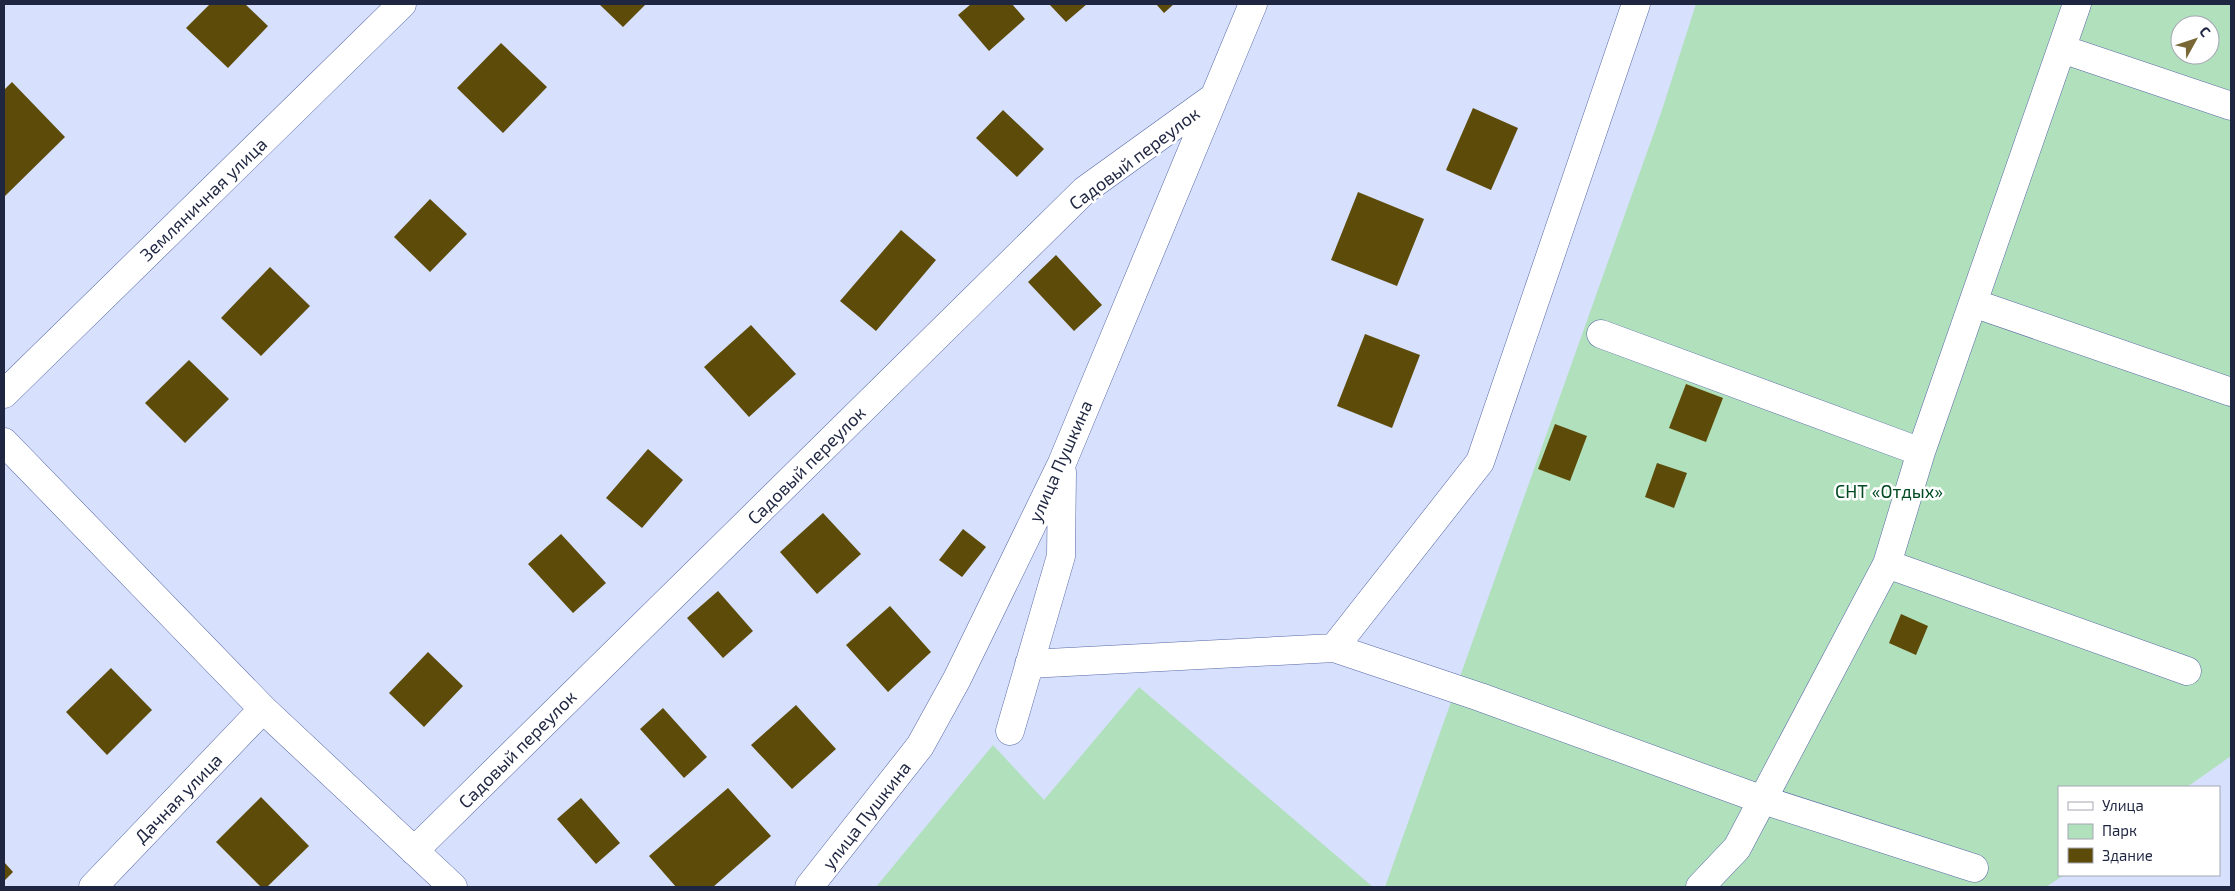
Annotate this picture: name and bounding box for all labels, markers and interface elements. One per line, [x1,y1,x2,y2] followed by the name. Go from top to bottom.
[2170,15,2220,65] north arrow
[2196,23,2214,40] text: С
[1064,102,1204,214] street label: Садовый переулок
[135,133,271,265] street label: Земляничная улица
[1023,397,1097,525] street label: улица Пушкина
[742,401,870,529] street label: Садовый переулок
[1835,480,1943,502] park label: СНТ «Отдых»
[453,685,581,813] street label: Садовый переулок
[130,748,226,848] street label: Дачная улица
[817,757,915,873] street label: улица Пушкина
[2058,786,2220,876] legend
[2102,796,2144,814] text: Улица
[2102,821,2137,839] text: Парк
[2102,846,2153,864] text: Здание

